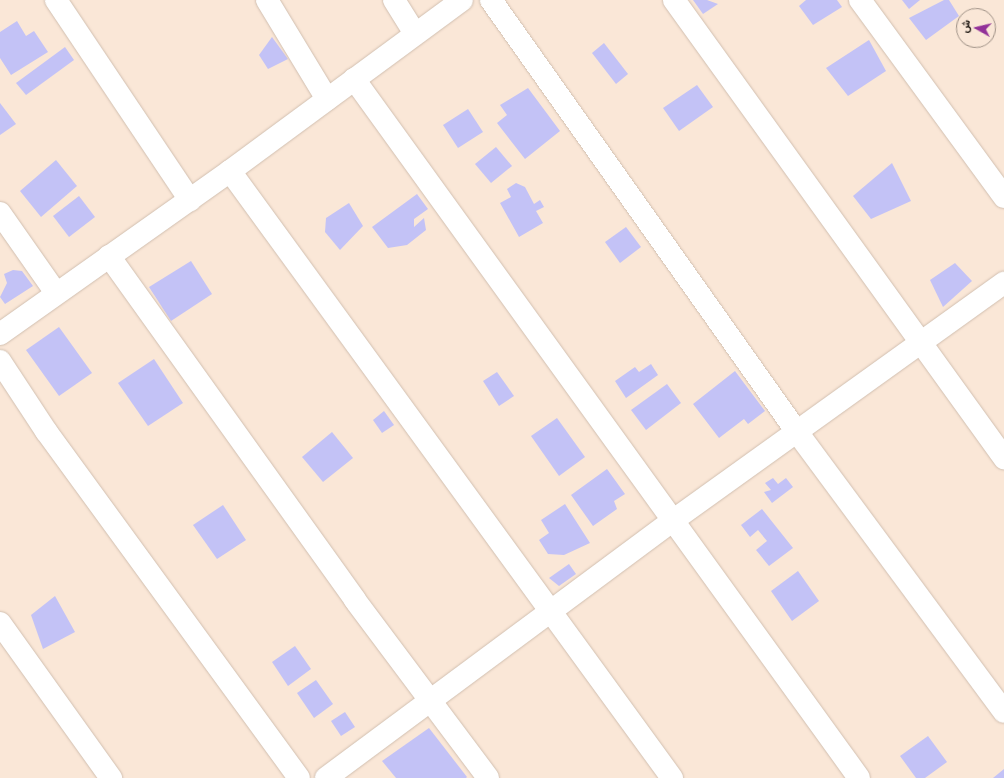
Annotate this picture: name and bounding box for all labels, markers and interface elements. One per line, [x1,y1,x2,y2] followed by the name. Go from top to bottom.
[956,8,996,48] north arrow
[957,19,972,34] text: ش

